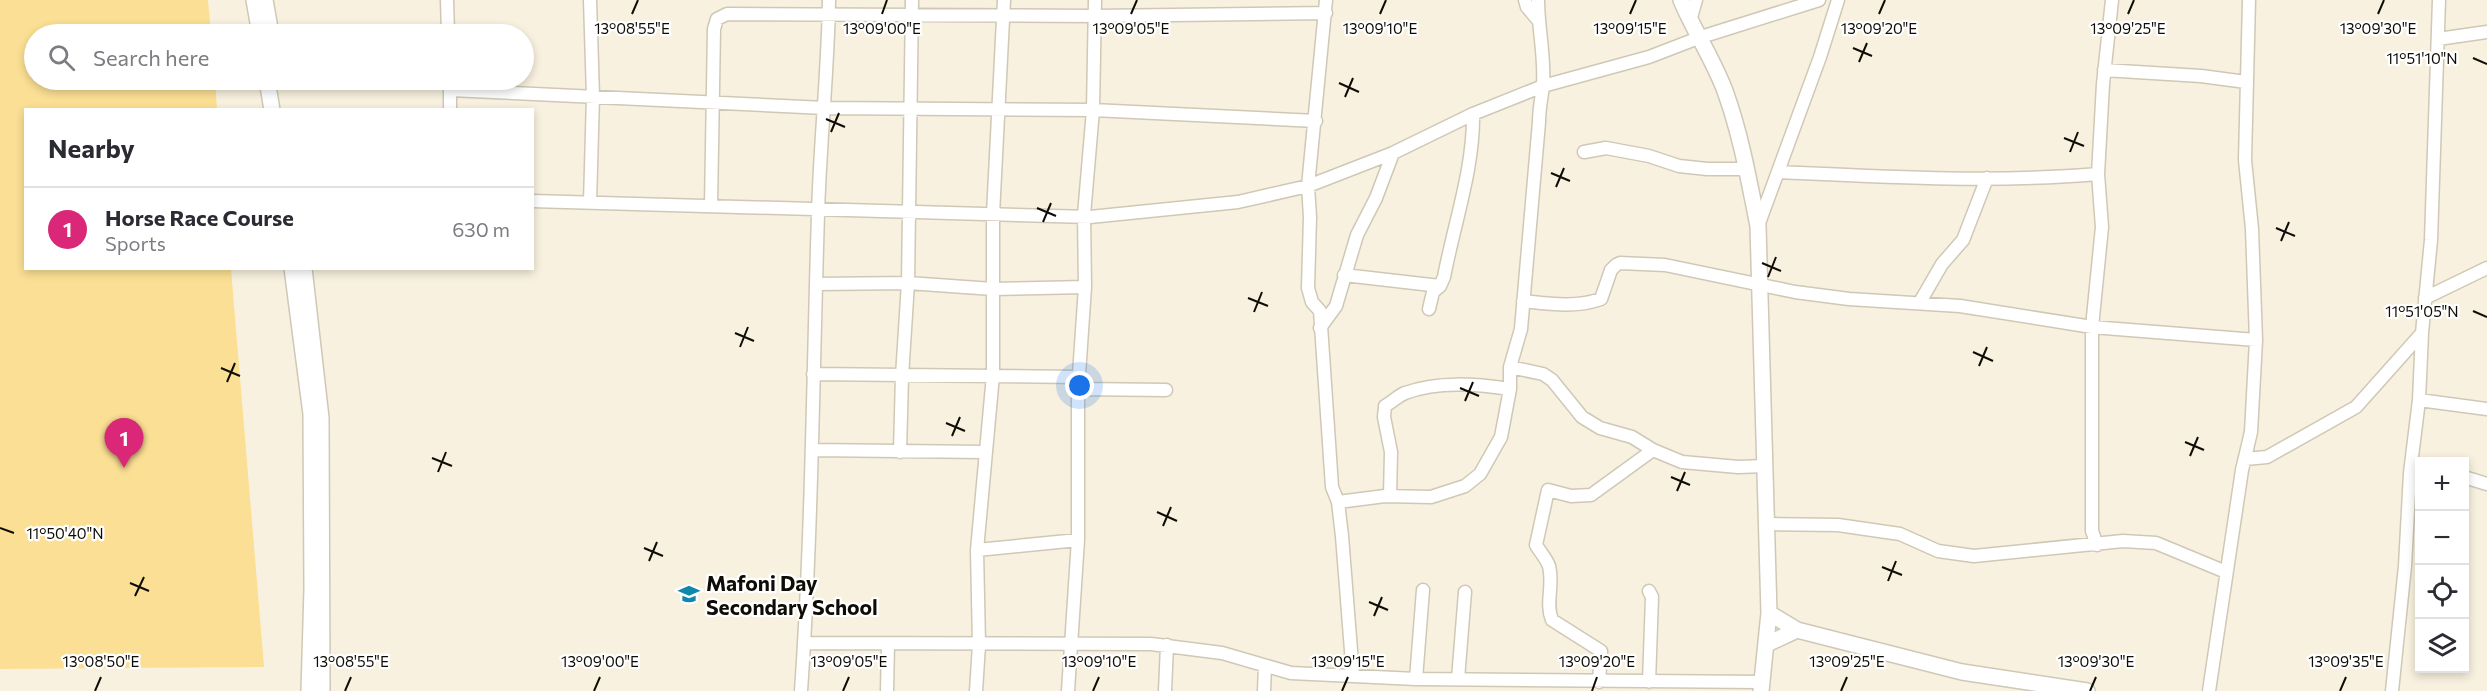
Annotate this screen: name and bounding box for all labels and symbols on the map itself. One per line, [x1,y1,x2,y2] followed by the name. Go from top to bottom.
[594,19,670,37] text: 13°08'55"E
[843,19,921,37] text: 13°09'00"E
[1093,19,1169,37] text: 13°09'05"E
[1343,19,1417,37] text: 13°09'10"E
[1593,19,1667,37] text: 13°09'15"E
[1841,19,1917,37] text: 13°09'20"E
[2090,19,2166,37] text: 13°09'25"E
[2340,19,2416,37] text: 13°09'30"E
[2386,49,2458,67] text: 11°51'10"N
[2385,302,2459,320] text: 11°51'05"N
[1065,371,1094,400] your location
[104,418,144,468] pin: 1
[26,524,104,542] text: 11°50'40"N
[706,570,878,619] place label: Mafoni Day Secondary School
[677,582,701,606] school or university icon: Mafoni Day Secondary School
[63,652,139,670] text: 13°08'50"E
[313,652,389,670] text: 13°08'55"E
[561,652,639,670] text: 13°09'00"E
[811,652,887,670] text: 13°09'05"E
[1062,652,1136,670] text: 13°09'10"E
[1311,652,1385,670] text: 13°09'15"E
[1559,652,1635,670] text: 13°09'20"E
[1809,652,1885,670] text: 13°09'25"E
[2058,652,2134,670] text: 13°09'30"E
[2308,652,2384,670] text: 13°09'35"E

